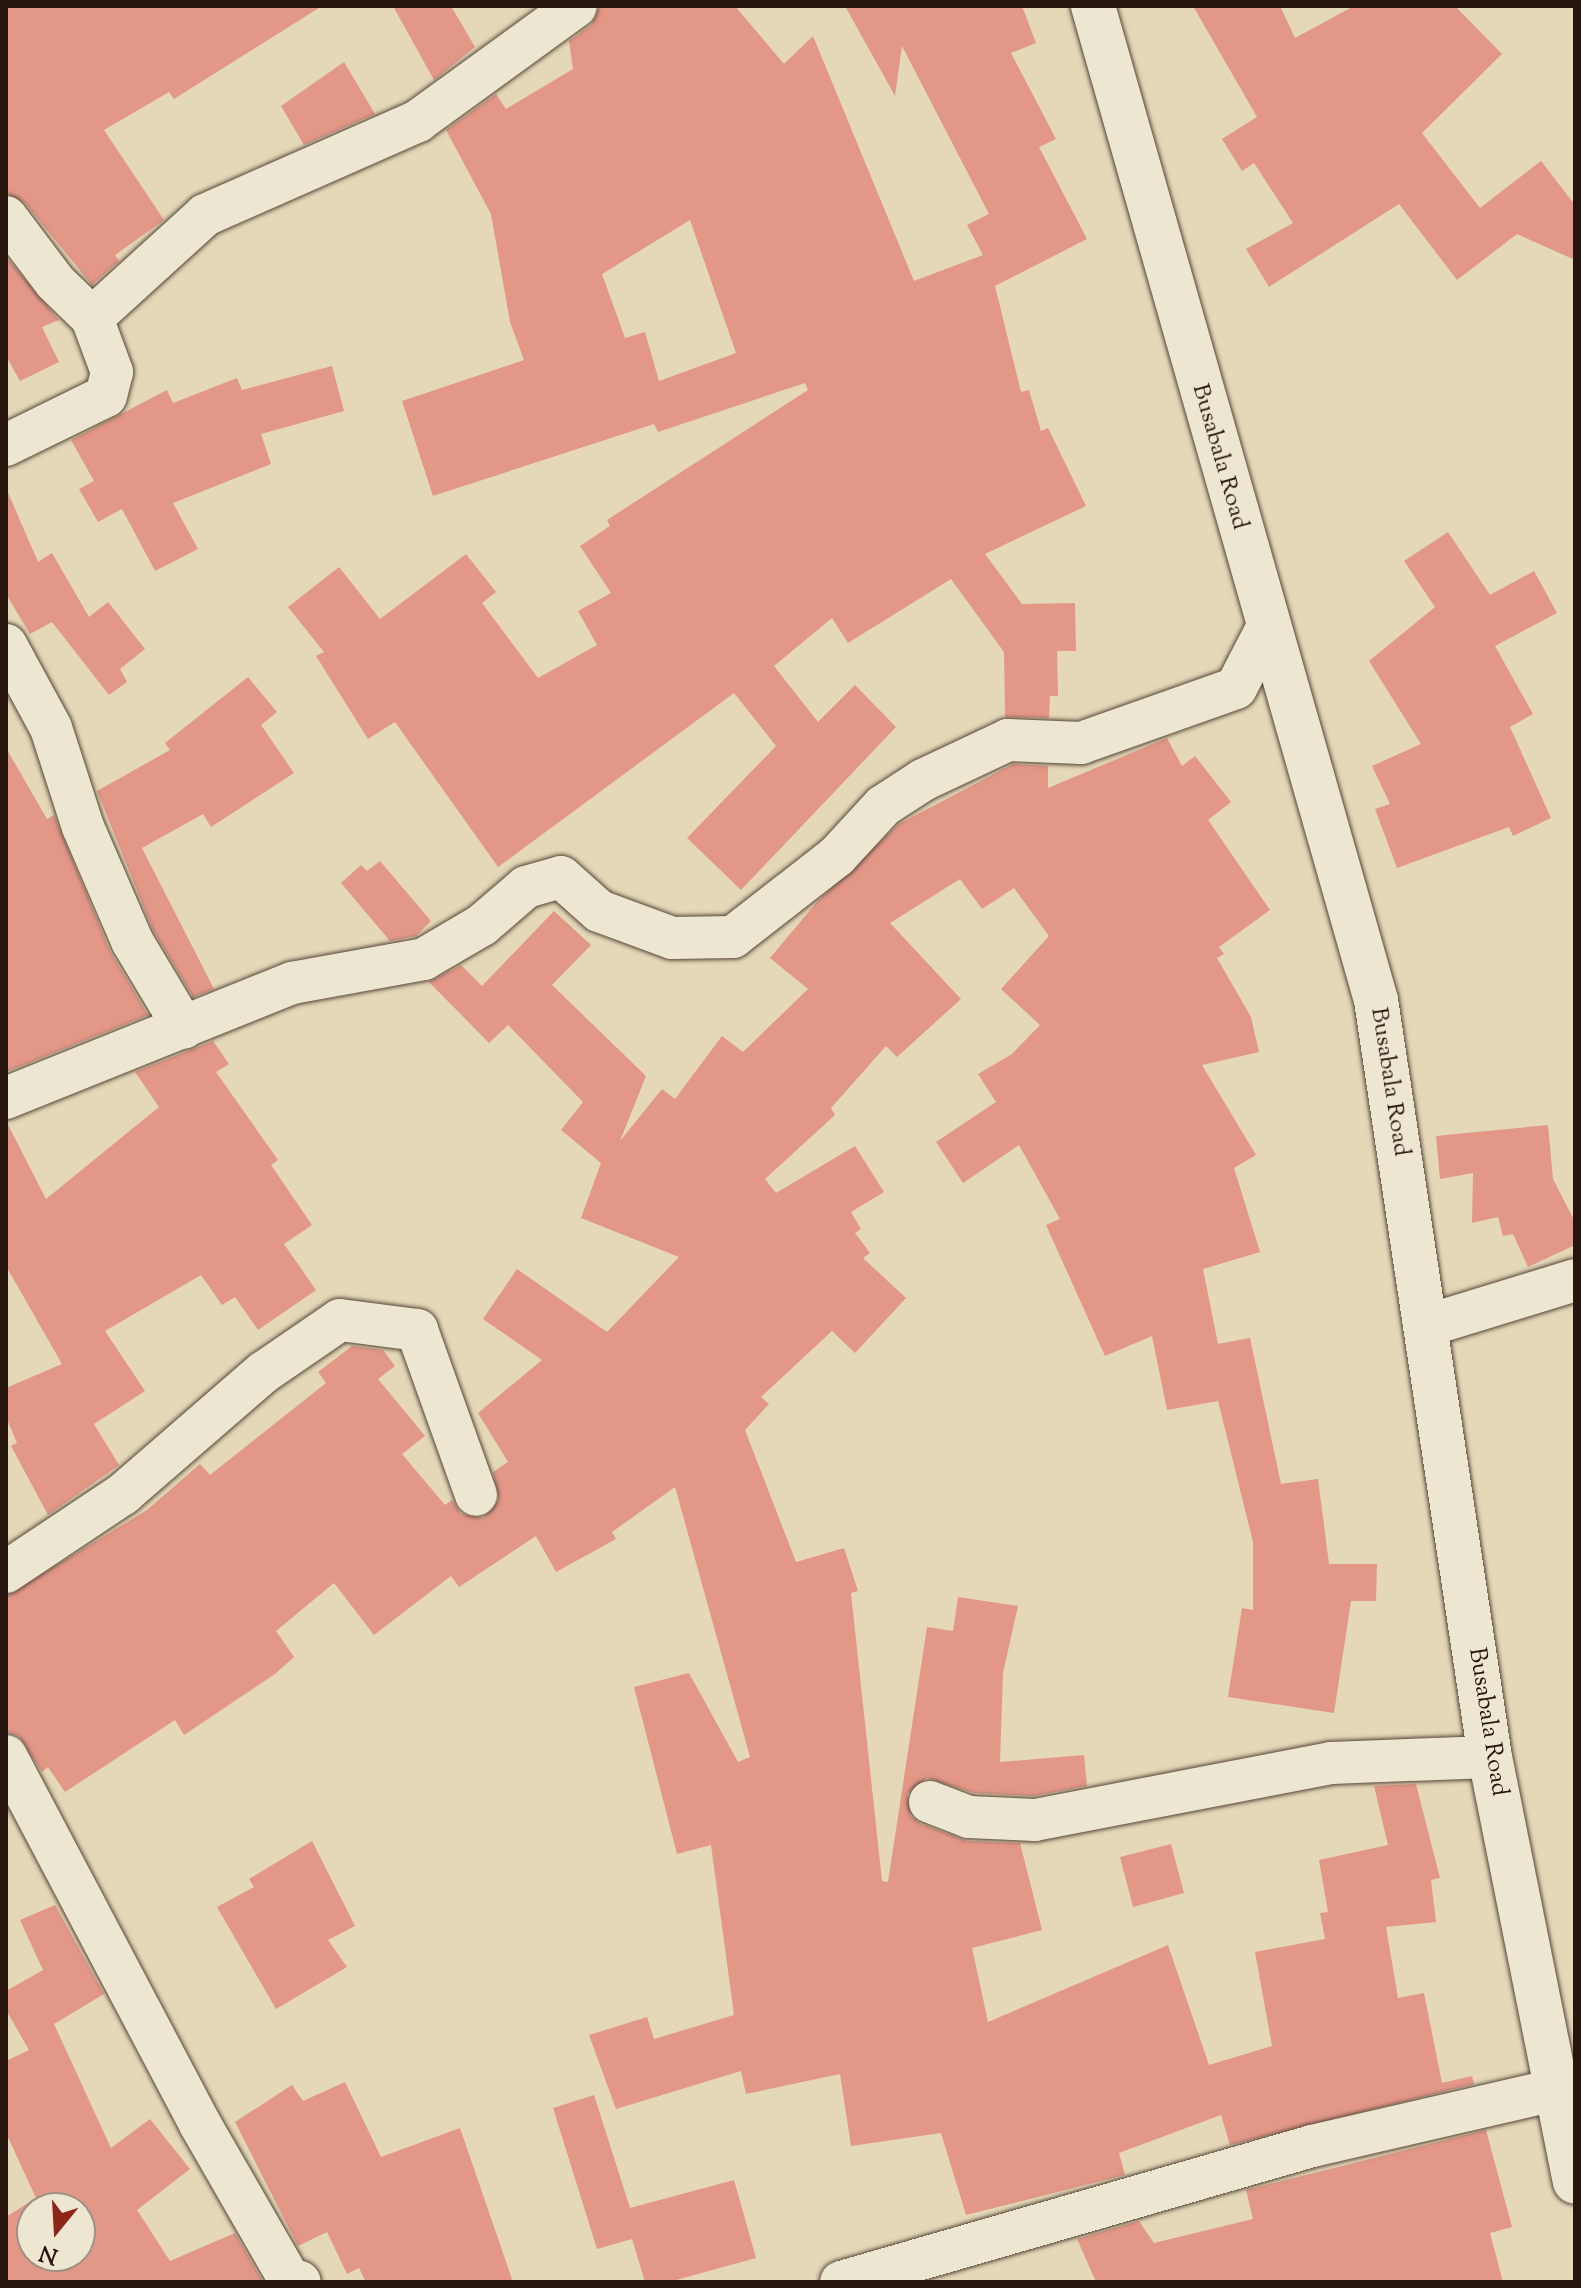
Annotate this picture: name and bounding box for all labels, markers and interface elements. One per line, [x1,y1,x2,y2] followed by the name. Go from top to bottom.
[1184,381,1254,533] street label: Busabala Road
[1363,1006,1415,1158] street label: Busabala Road
[1461,1646,1513,1798] street label: Busabala Road
[16,2192,96,2272] north arrow
[36,2235,62,2271] text: N

